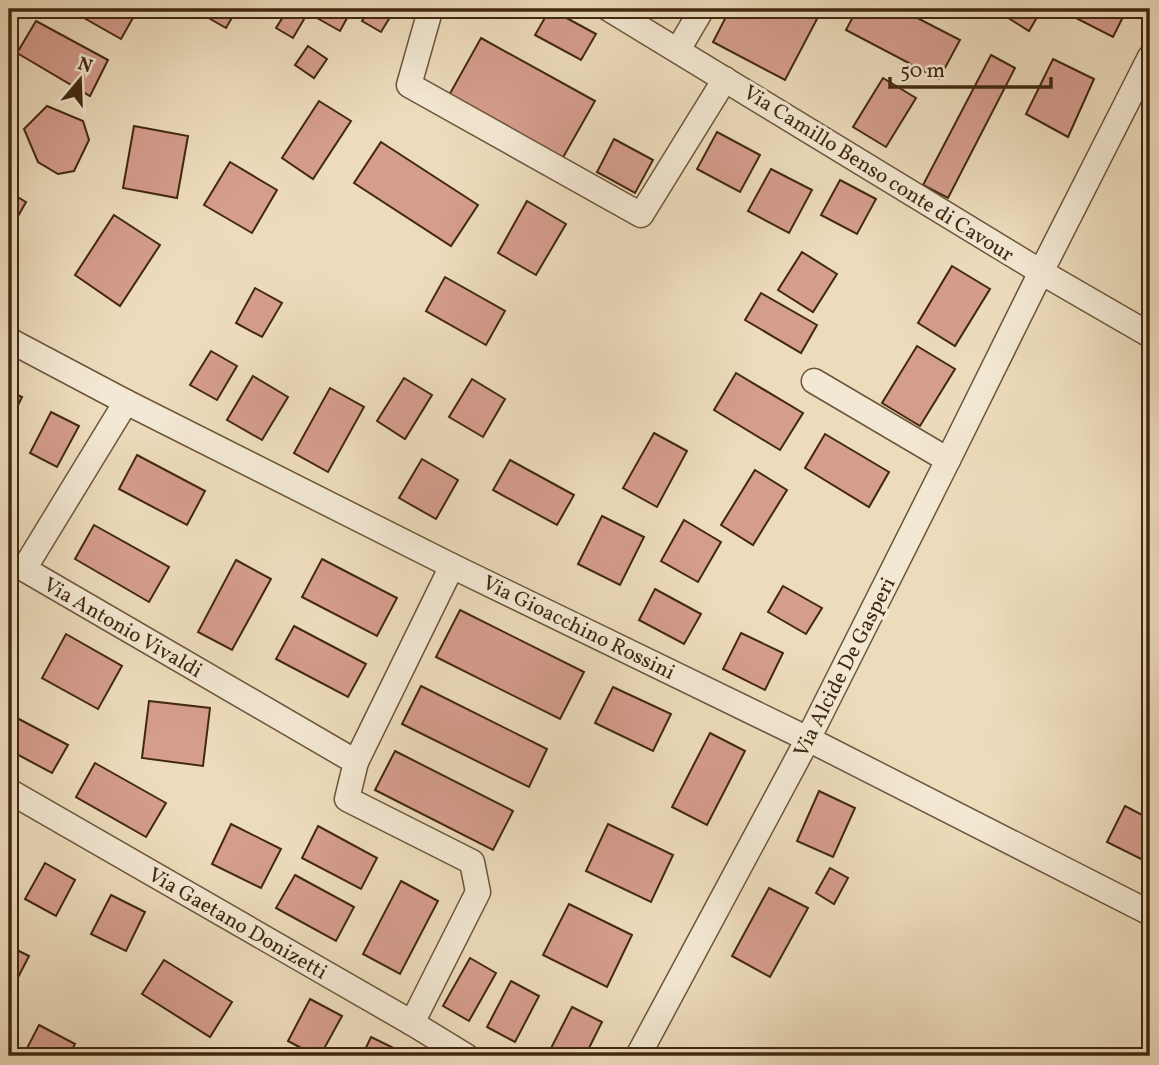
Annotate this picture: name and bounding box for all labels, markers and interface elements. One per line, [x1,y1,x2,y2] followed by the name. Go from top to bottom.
[46,46,116,116] north arrow
[890,46,1050,90] scale bar
[74,51,96,80] text: N
[900,57,945,86] text: 50 m
[737,79,1019,270] street label: Via Camillo Benso conte di Cavour
[477,569,679,688] street label: Via Gioacchino Rossini
[37,571,207,686] street label: Via Antonio Vivaldi
[787,573,903,763] street label: Via Alcide De Gasperi
[142,861,332,987] street label: Via Gaetano Donizetti

